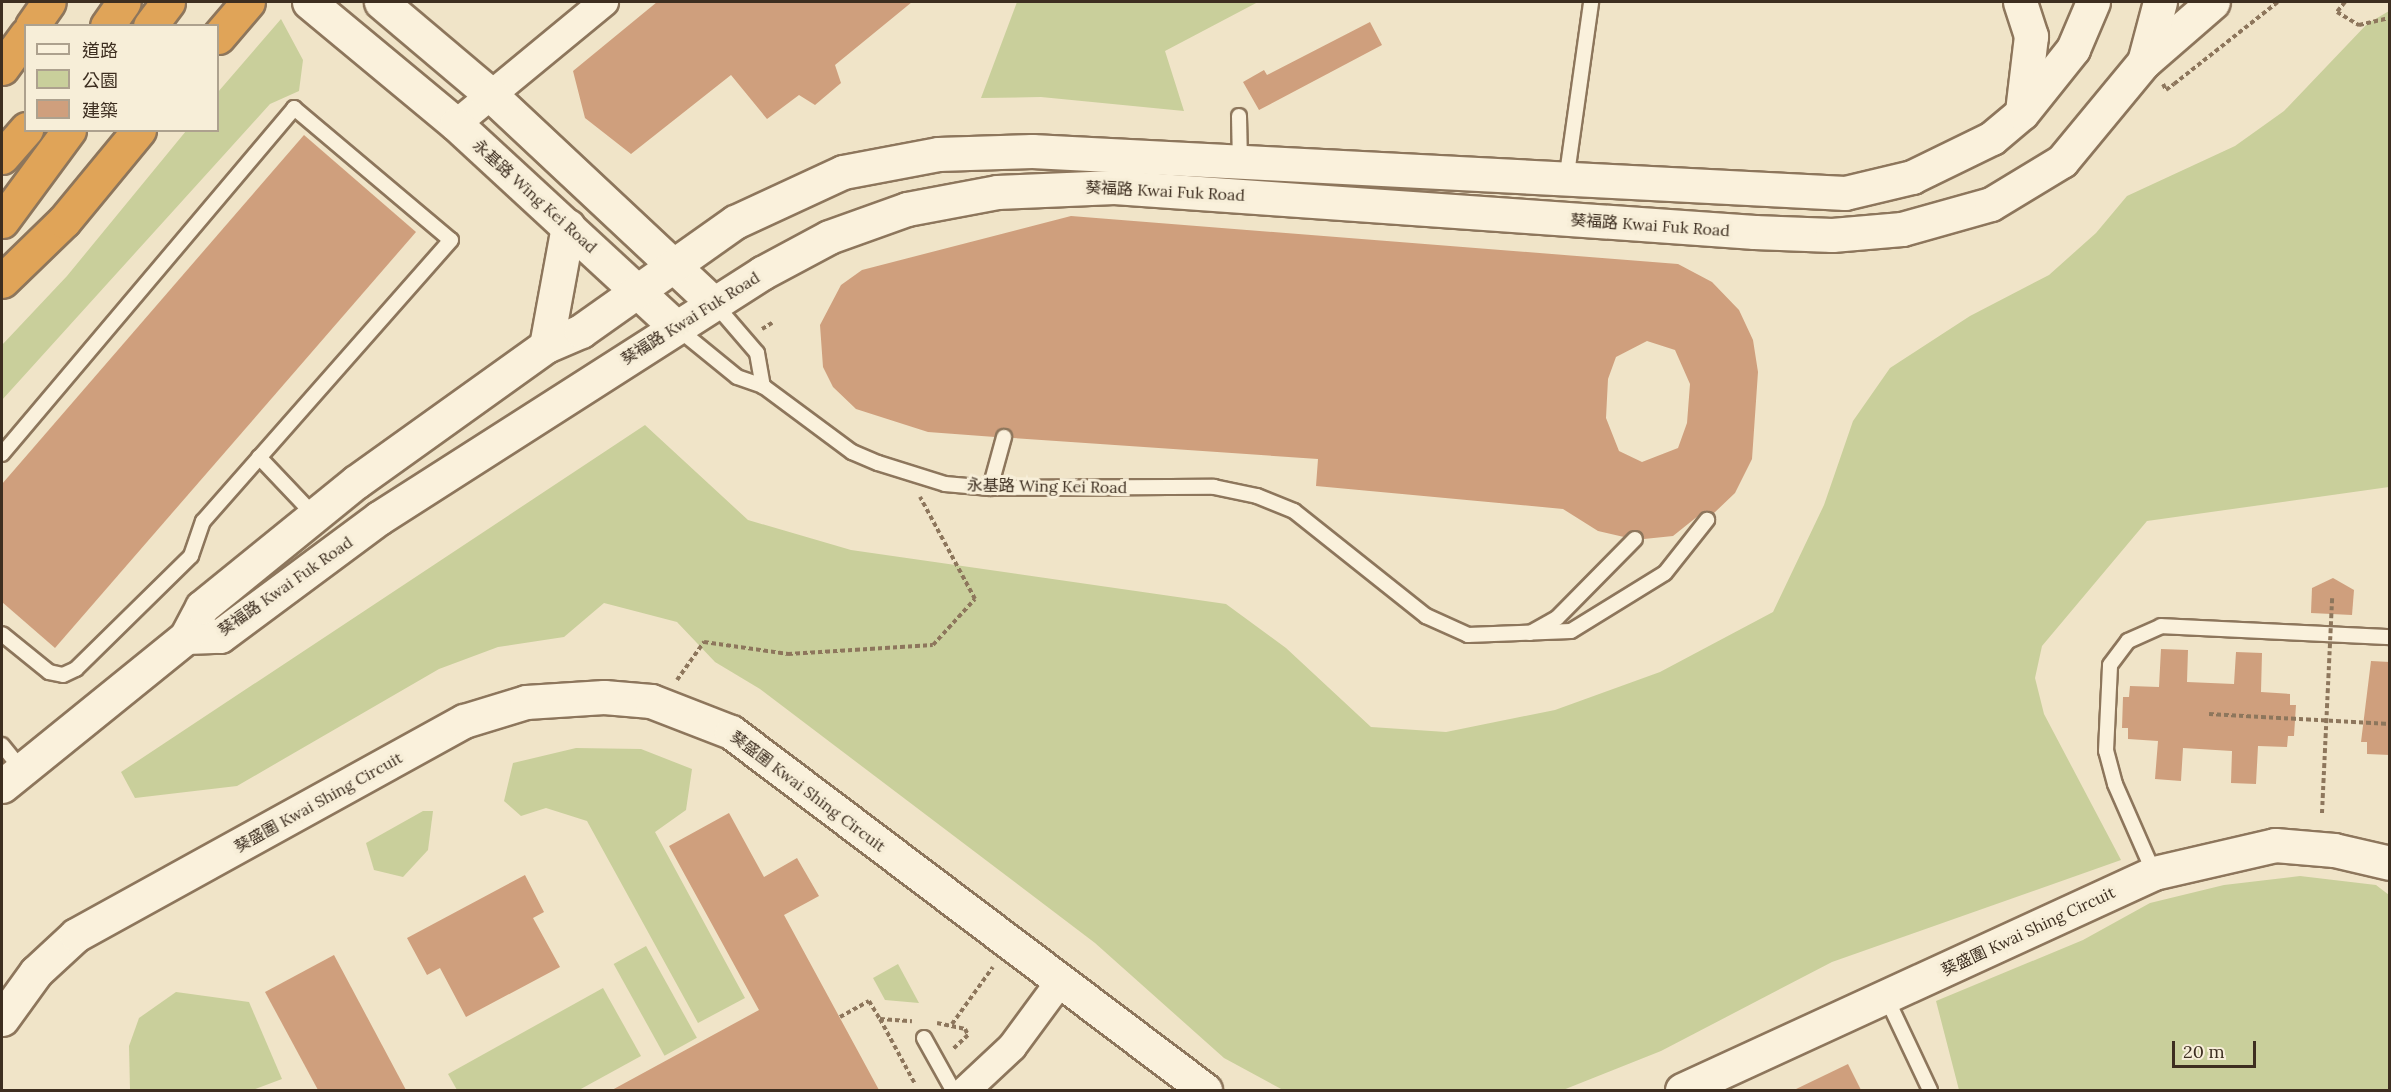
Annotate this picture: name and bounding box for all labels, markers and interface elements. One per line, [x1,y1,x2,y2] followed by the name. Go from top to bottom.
[24,24,219,132] legend
[82,39,118,62] text: 道路
[82,69,118,92] text: 公園
[82,99,118,122] text: 建築
[469,135,601,257] street label: 永基路 Wing Kei Road
[1085,177,1245,205] street label: 葵福路 Kwai Fuk Road
[1570,210,1730,240] street label: 葵福路 Kwai Fuk Road
[617,267,763,369] street label: 葵福路 Kwai Fuk Road
[967,475,1127,497] street label: 永基路 Wing Kei Road
[214,532,356,640] street label: 葵福路 Kwai Fuk Road
[727,726,889,856] street label: 葵盛圍 Kwai Shing Circuit
[231,748,405,856] street label: 葵盛圍 Kwai Shing Circuit
[1938,882,2118,980] street label: 葵盛圍 Kwai Shing Circuit
[2175,1029,2259,1067] scale bar
[2183,1040,2225,1063] text: 20 m

